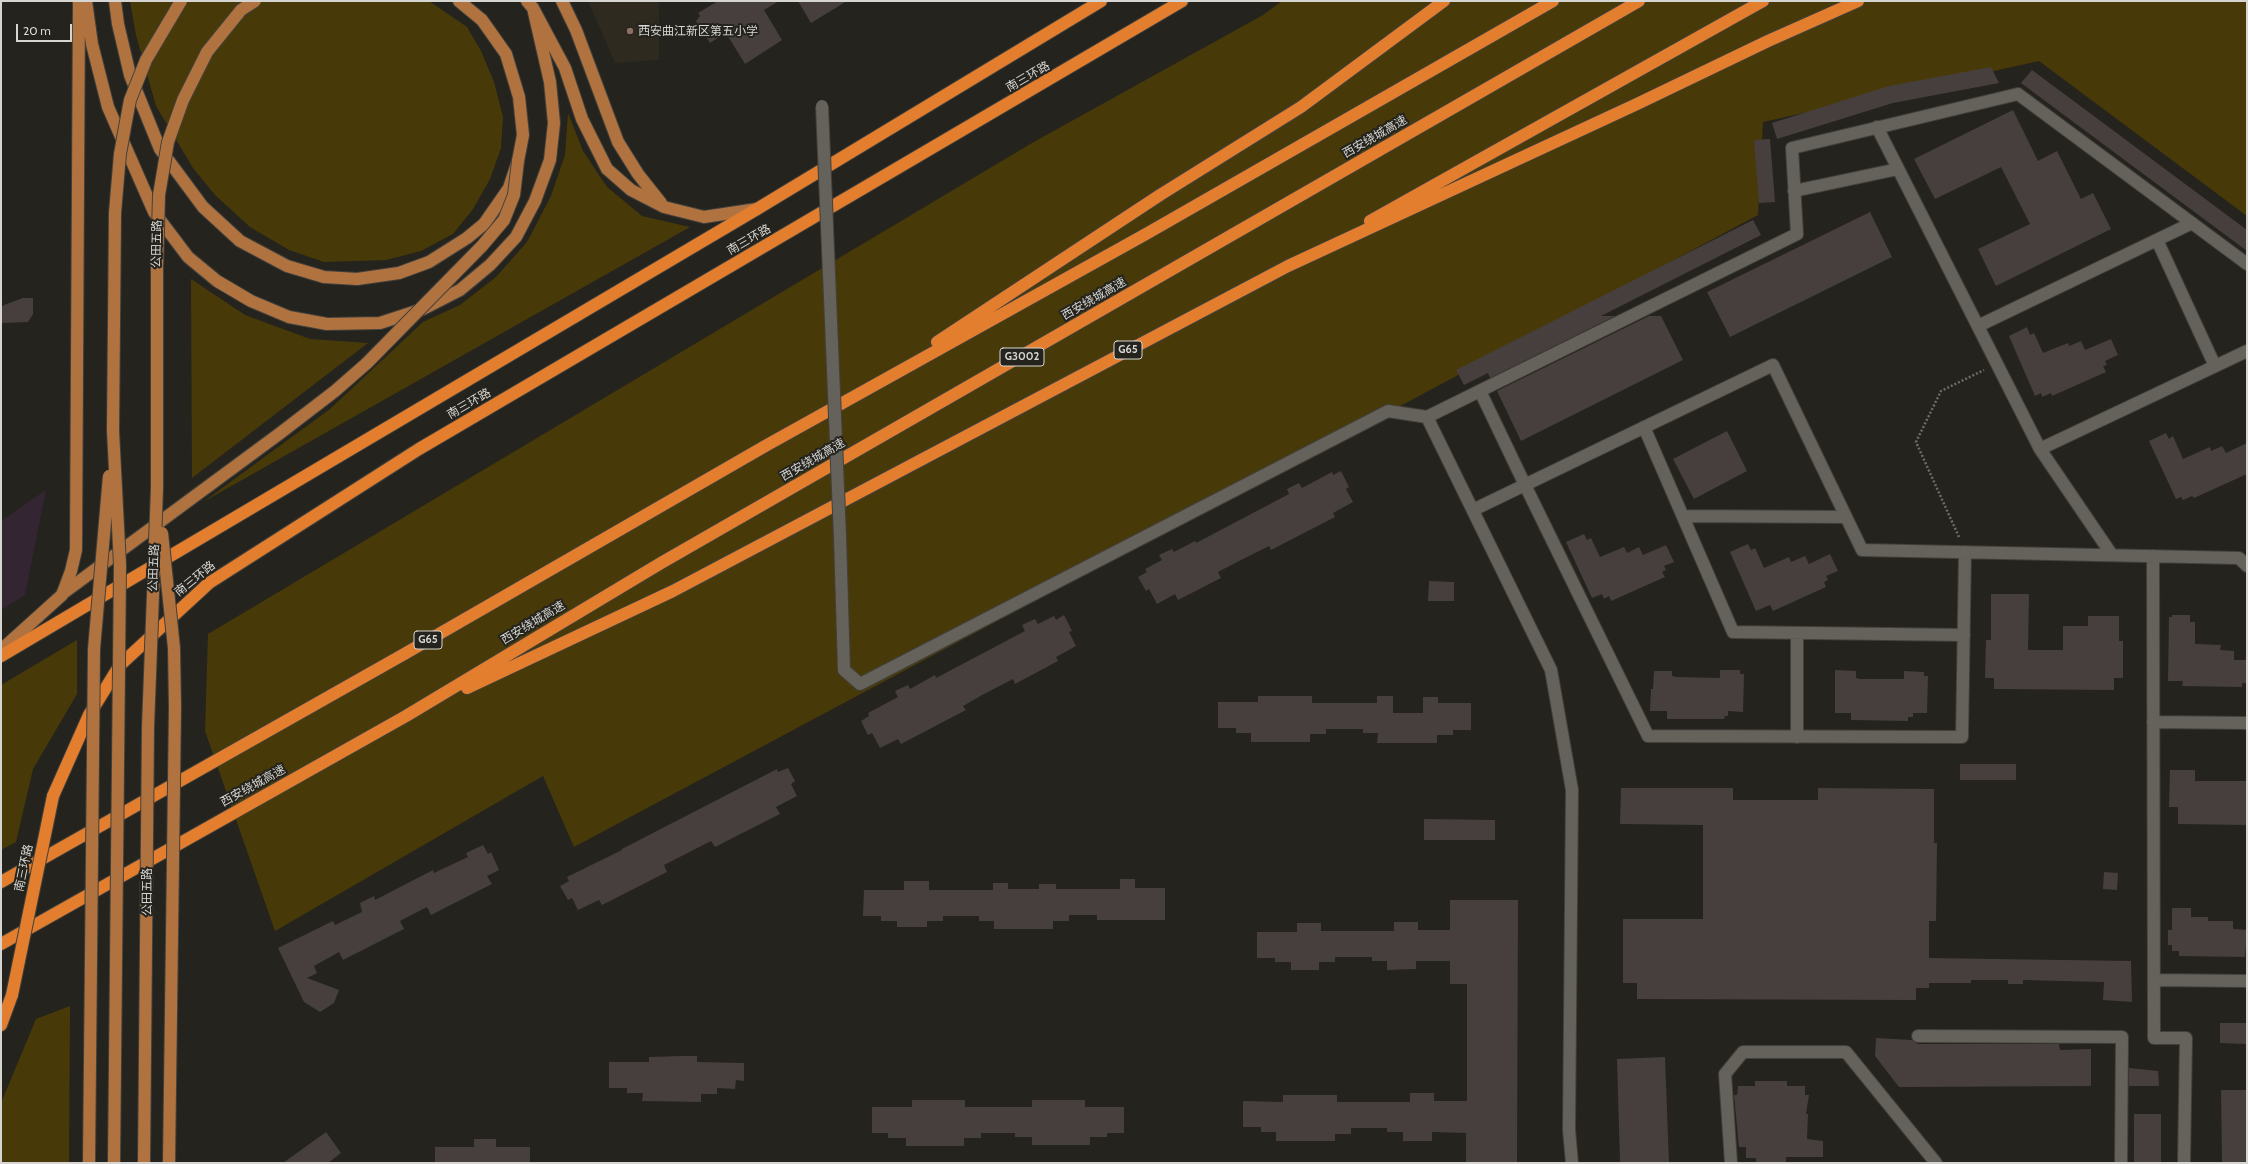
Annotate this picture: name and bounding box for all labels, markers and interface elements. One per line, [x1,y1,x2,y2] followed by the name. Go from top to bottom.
[18,16,74,42] scale bar
[23,23,51,38] text: 20 m
[638,24,758,38] place label: 西安曲江新区第五小学
[625,26,635,36] marker: 西安曲江新区第五小学
[1004,59,1052,95] street label: 南三环路
[1340,113,1410,161] street label: 西安绕城高速
[149,220,165,268] street label: 公田五路
[725,222,773,258] street label: 南三环路
[1059,275,1129,323] street label: 西安绕城高速
[1114,341,1142,359] road number: G65
[1000,348,1044,366] road number: G3002
[445,386,493,422] street label: 南三环路
[778,436,848,484] street label: 西安绕城高速
[146,544,162,592] street label: 公田五路
[172,558,218,600] street label: 南三环路
[498,598,568,648] street label: 西安绕城高速
[414,631,442,649] road number: G65
[218,762,288,810] street label: 西安绕城高速
[12,843,36,893] street label: 南三环路
[140,868,154,916] street label: 公田五路

